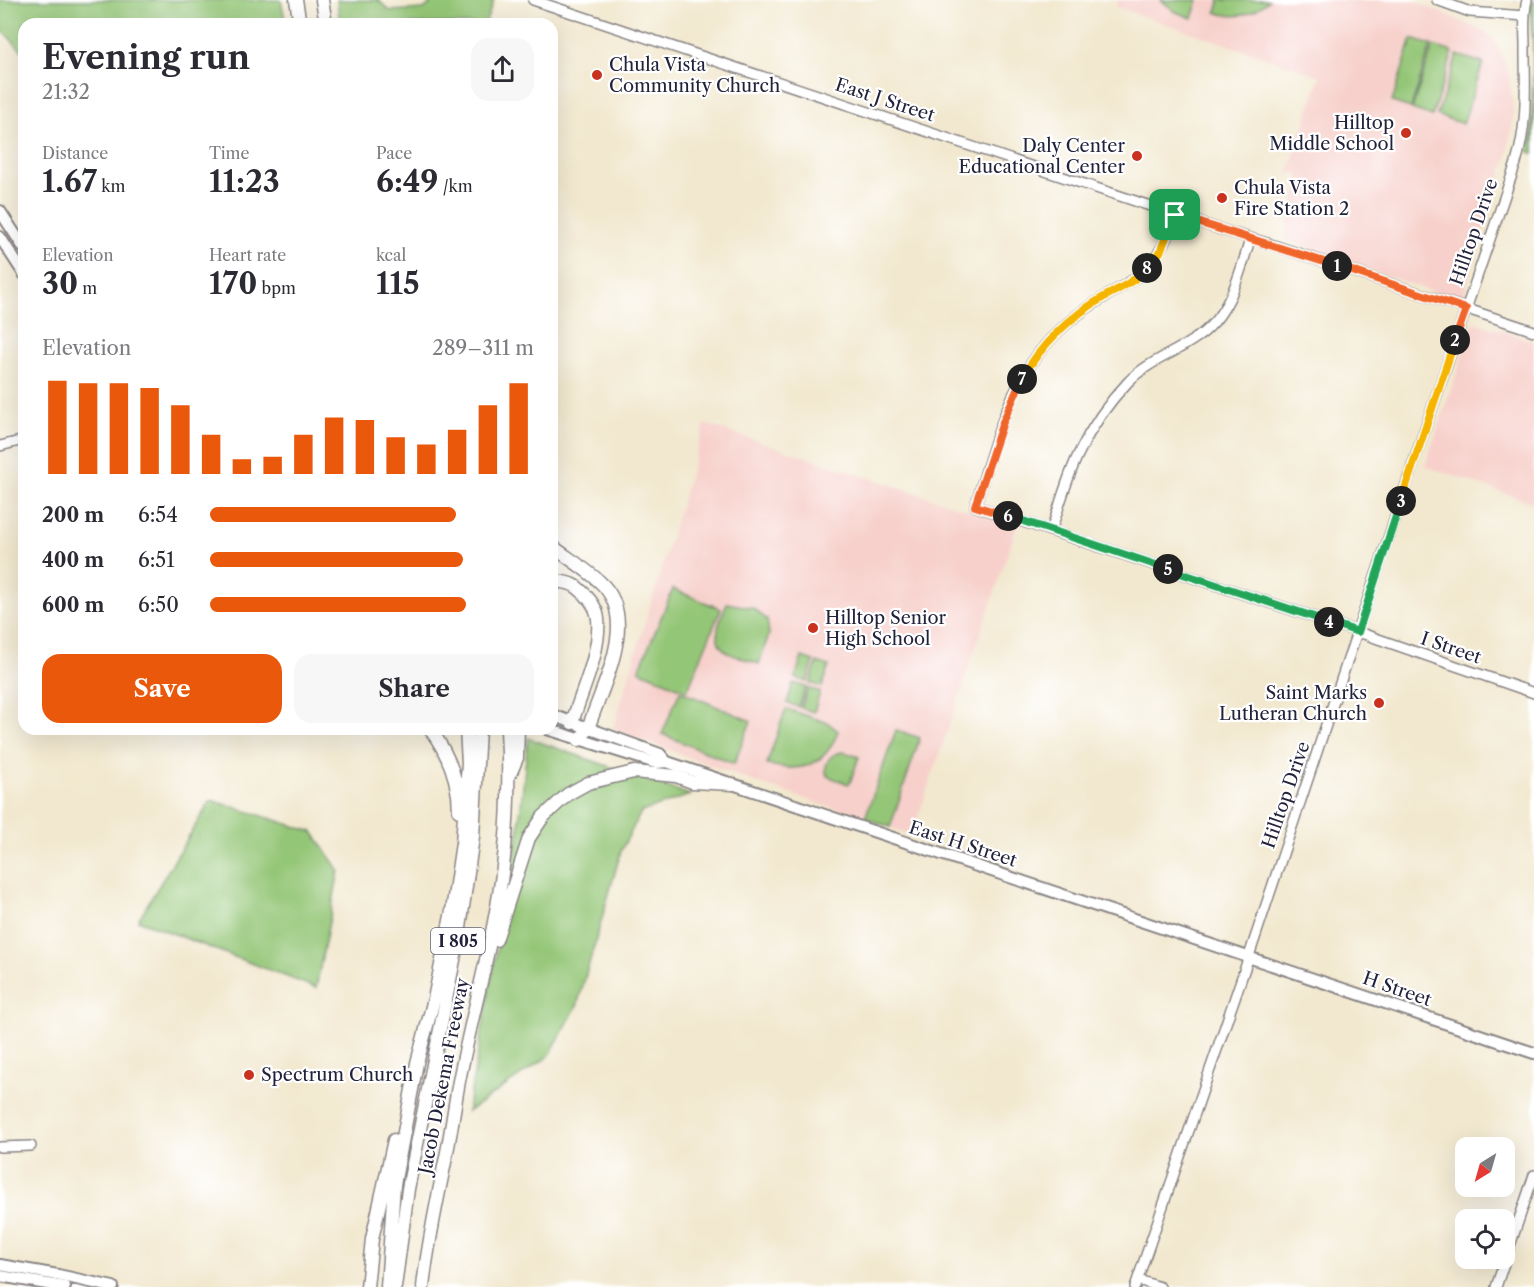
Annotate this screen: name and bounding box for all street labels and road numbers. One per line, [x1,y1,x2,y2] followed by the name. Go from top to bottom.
[833,74,938,127] street label: East J Street
[1445,176,1503,288] street label: Hilltop Drive
[1418,627,1485,669] street label: I Street
[1257,739,1315,851] street label: Hilltop Drive
[906,816,1020,872] street label: East H Street
[431,928,485,954] road number: I 805
[1360,967,1435,1011] street label: H Street
[414,975,474,1179] street label: Jacob Dekema Freeway

